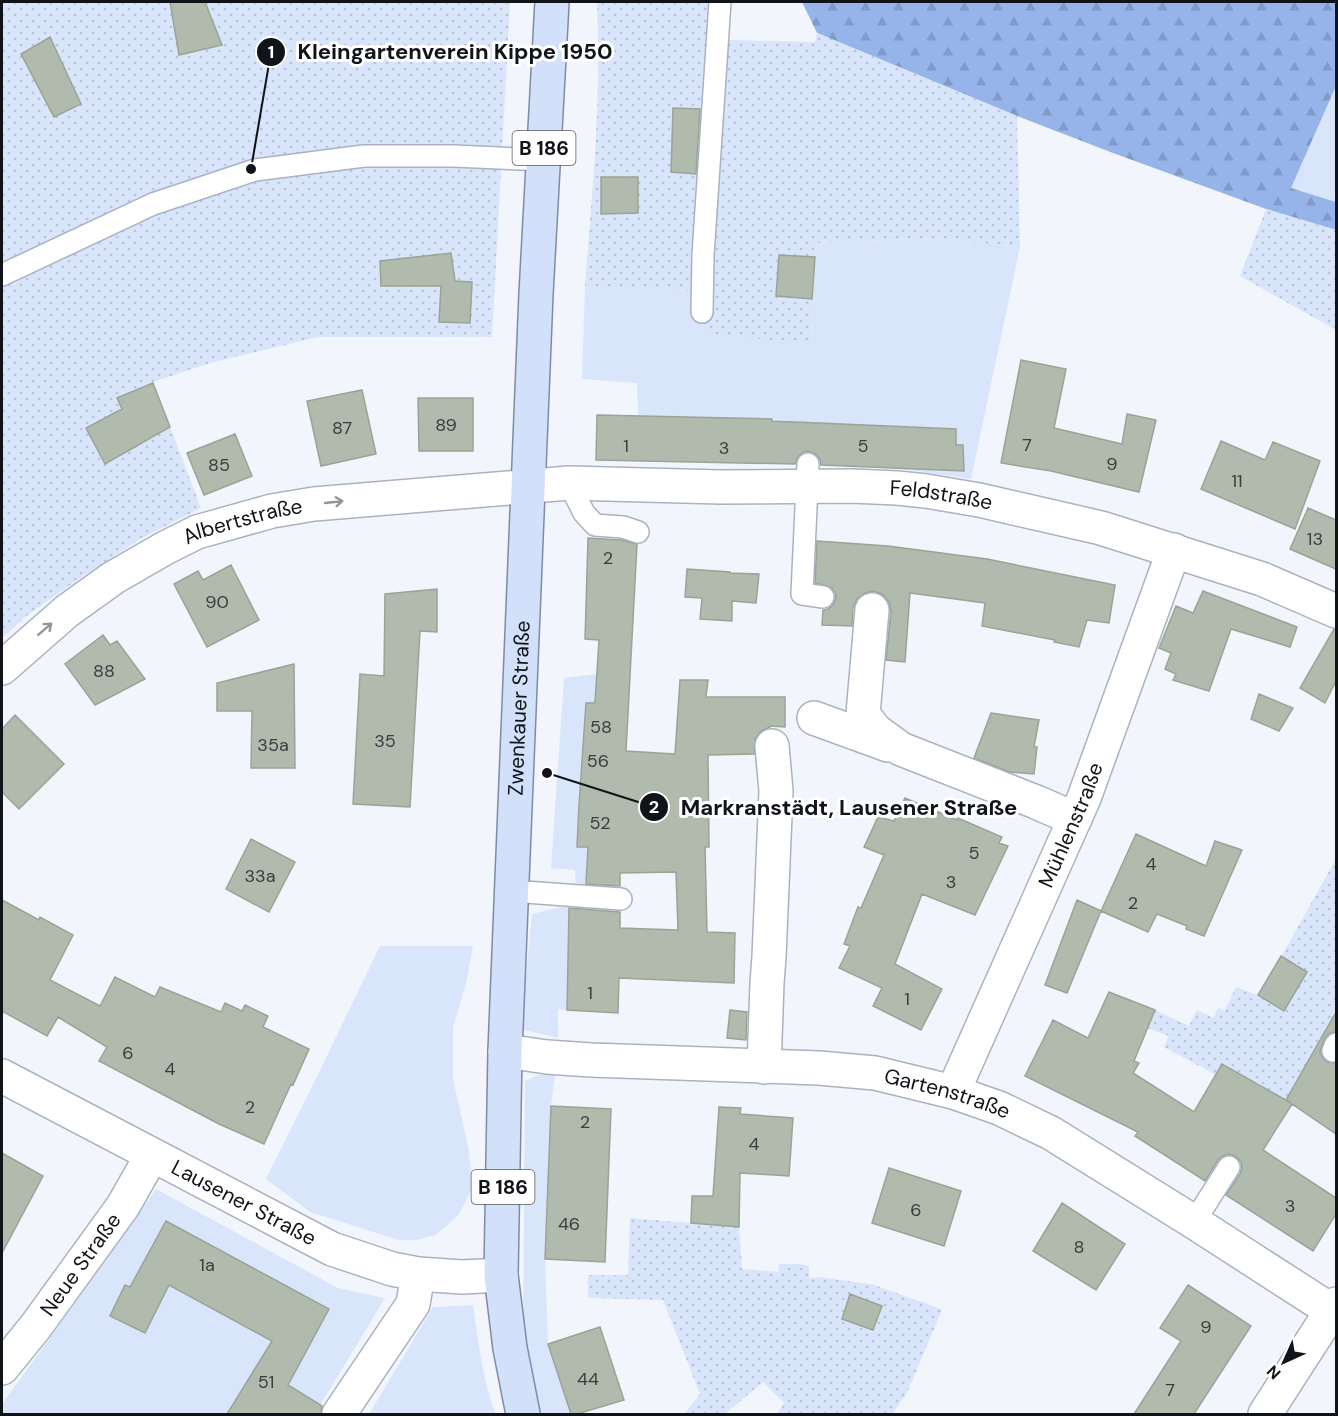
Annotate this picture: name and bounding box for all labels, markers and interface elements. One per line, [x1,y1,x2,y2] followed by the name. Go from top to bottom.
[256,32,625,72] callout: Kleingartenverein Kippe 1950
[298,37,612,66] text: Kleingartenverein Kippe 1950
[268,40,274,64] text: 1
[512,131,576,165] road number: B 186
[435,413,457,437] house number: 89
[332,416,352,440] house number: 87
[1022,433,1032,457] house number: 7
[623,434,629,458] house number: 1
[858,434,868,458] house number: 5
[719,436,729,460] house number: 3
[1106,452,1118,476] house number: 9
[208,453,230,477] house number: 85
[1231,469,1243,493] house number: 11
[889,474,995,517] street label: Feldstraße
[178,492,305,551] street label: Albertstraße
[323,497,343,508] one-way arrow
[1307,527,1323,551] house number: 13
[603,546,613,570] house number: 2
[205,590,229,614] house number: 90
[501,620,537,796] street label: Zwenkauer Straße
[37,622,52,636] one-way arrow
[93,659,115,683] house number: 88
[590,715,612,739] house number: 58
[374,729,396,753] house number: 35
[257,733,289,757] house number: 35a
[587,749,609,773] house number: 56
[1032,758,1110,892] street label: Mühlenstraße
[639,787,1030,827] callout: Markranstädt, Lausener Straße
[681,793,1017,822] text: Markranstädt, Lausener Straße
[649,795,659,819] text: 2
[589,811,611,835] house number: 52
[969,841,979,865] house number: 5
[1146,852,1157,876] house number: 4
[244,864,276,888] house number: 33a
[946,870,956,894] house number: 3
[1128,891,1138,915] house number: 2
[587,981,593,1005] house number: 1
[904,987,910,1011] house number: 1
[122,1041,134,1065] house number: 6
[165,1057,176,1081] house number: 4
[881,1062,1015,1126] street label: Gartenstraße
[245,1095,255,1119] house number: 2
[580,1110,590,1134] house number: 2
[749,1132,760,1156] house number: 4
[167,1153,321,1252] street label: Lausener Straße
[472,1170,534,1204] road number: B 186
[1285,1194,1295,1218] house number: 3
[910,1198,922,1222] house number: 6
[34,1207,128,1322] street label: Neue Straße
[558,1212,580,1236] house number: 46
[1074,1235,1084,1259] house number: 8
[199,1253,215,1277] house number: 1a
[1200,1315,1212,1339] house number: 9
[1254,1332,1314,1392] north arrow
[1262,1361,1285,1384] text: N
[577,1367,599,1391] house number: 44
[258,1370,274,1394] house number: 51
[1165,1378,1175,1402] house number: 7

